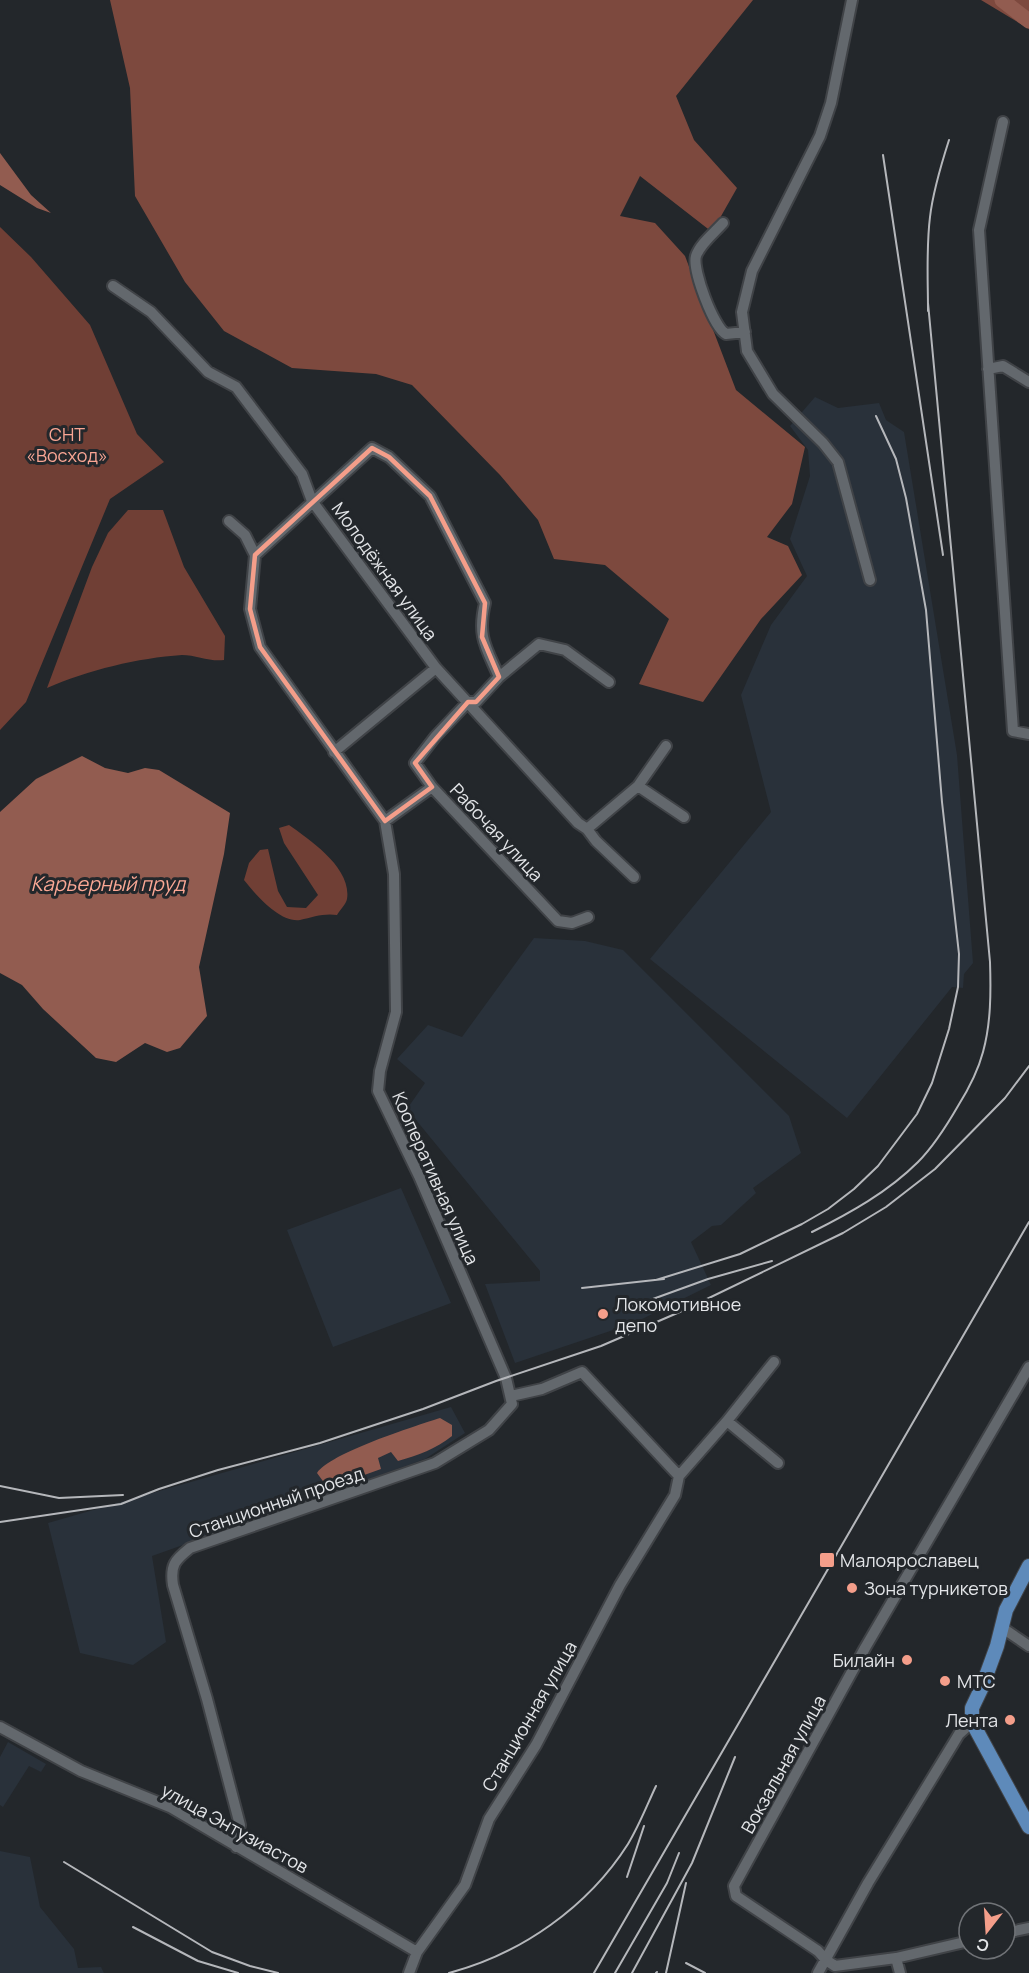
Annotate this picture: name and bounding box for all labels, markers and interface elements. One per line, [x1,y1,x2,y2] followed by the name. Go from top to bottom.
[26,422,108,467] park label: СНТ «Восход»
[327,497,443,645] street label: Молодёжная улица
[445,778,549,886] street label: Рабочая улица
[31,870,187,897] water label: Карьерный пруд
[387,1088,485,1268] street label: Кооперативная улица
[615,1292,741,1337] place label: Локомотивное депо
[596,1307,610,1321] marker: Локомотивное депо
[186,1461,367,1543] street label: Станционный проезд
[840,1548,979,1572] place label: Малоярославец
[818,1551,836,1569] marker: Малоярославец
[864,1576,1008,1600] place label: Зона турникетов
[845,1581,859,1595] marker: Зона турникетов
[476,1636,582,1796] street label: Станционная улица
[833,1648,895,1672] place label: Билайн
[900,1653,914,1667] marker: Билайн
[957,1669,996,1693] place label: МТС
[938,1674,952,1688] marker: МТС
[735,1691,831,1837] street label: Вокзальная улица
[945,1708,998,1732] place label: Лента
[1003,1713,1017,1727] marker: Лента
[157,1778,313,1879] street label: улица Энтузиастов
[957,1901,1017,1961] north arrow
[974,1933,991,1958] text: С

